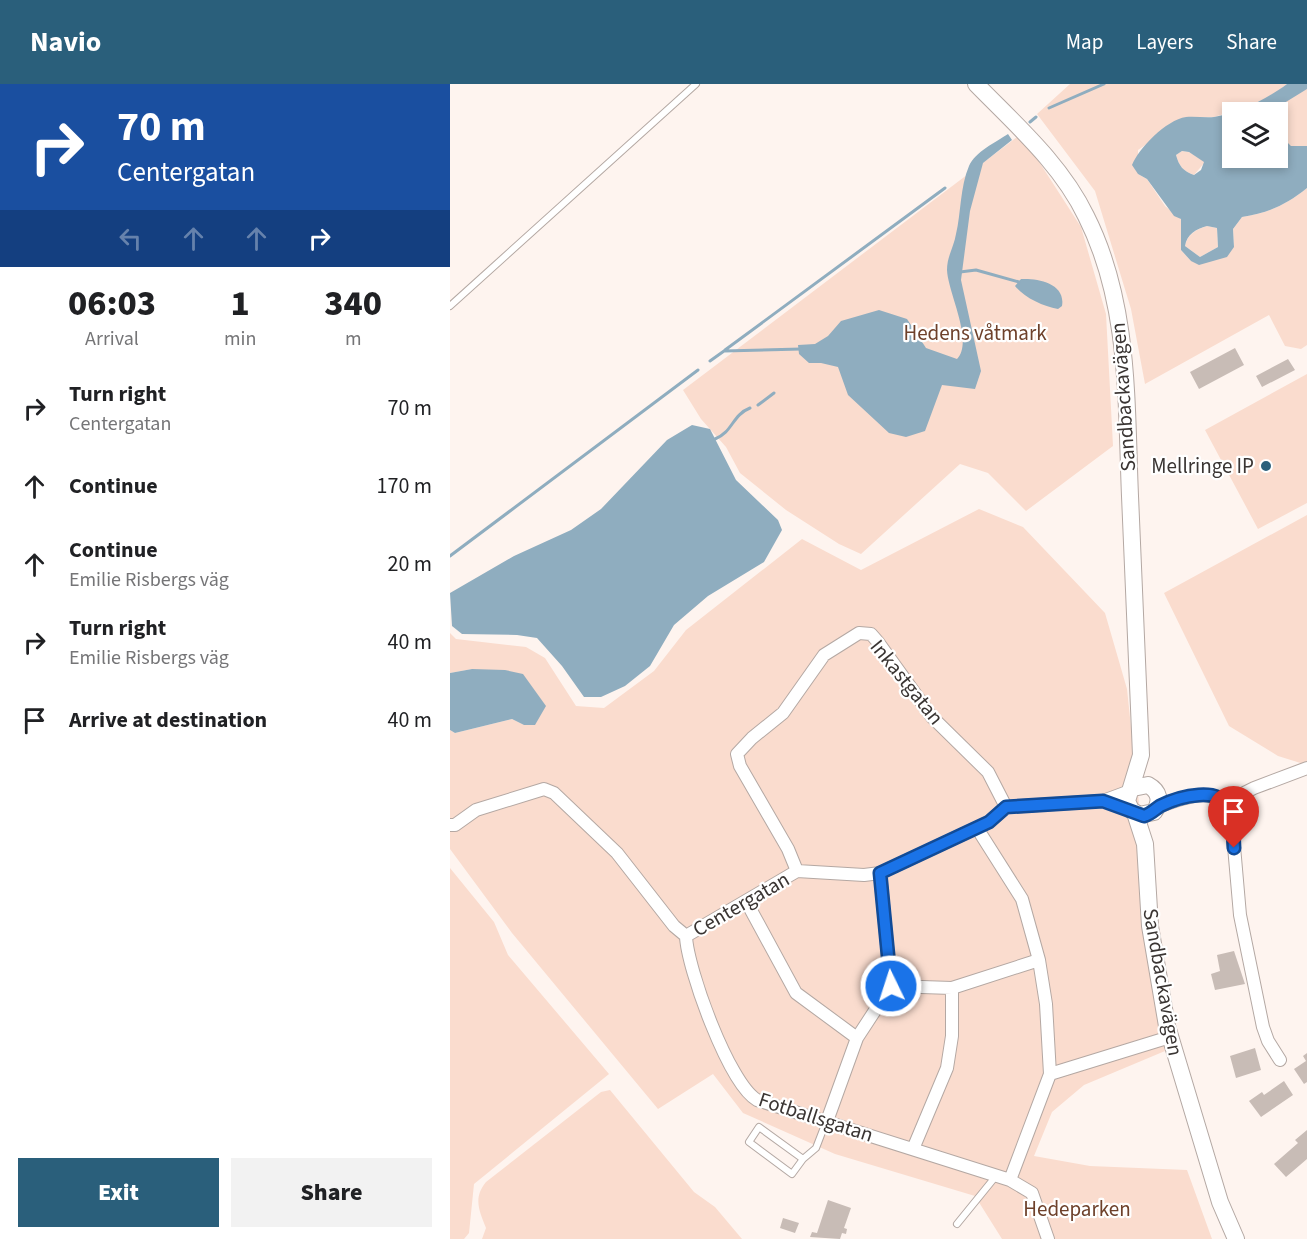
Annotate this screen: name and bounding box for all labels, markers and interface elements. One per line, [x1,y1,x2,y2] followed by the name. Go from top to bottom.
[30,22,101,62] text: Navio
[1066,27,1103,57] text: Map
[1136,27,1193,57] text: Layers
[1226,27,1277,57] text: Share
[117,97,206,157] text: 70 m
[1222,102,1288,168] map controls
[1222,102,1288,168] button: layers
[18,108,96,186] icon: right
[117,153,255,192] text: Centergatan
[114,222,147,255] icon: left
[177,222,210,255] icon: ahead
[240,222,273,255] icon: ahead
[303,222,336,255] icon: right
[68,278,156,329] text: 06:03
[231,278,250,329] text: 1
[324,278,382,329] text: 340
[903,318,1047,348] park label: Hedens våtmark
[1103,321,1143,473] street label: Sandbackavägen
[85,325,139,353] text: Arrival
[224,325,256,353] text: min
[345,325,361,353] text: m
[69,378,166,410] text: Turn right
[18,392,51,425] icon: right
[387,392,432,424] text: 70 m
[69,410,171,438] text: Centergatan
[1151,451,1254,481] place label: Mellringe IP
[1259,459,1273,473] marker: Mellringe IP
[18,470,51,503] icon: ahead
[69,470,158,502] text: Continue
[377,470,432,502] text: 170 m
[69,534,158,566] text: Continue
[18,548,51,581] icon: ahead
[387,548,432,580] text: 20 m
[69,566,229,594] text: Emilie Risbergs väg
[69,612,166,644] text: Turn right
[18,626,51,659] icon: right
[387,626,432,658] text: 40 m
[863,633,951,731] street label: Inkastgatan
[69,644,229,672] text: Emilie Risbergs väg
[18,704,51,737] icon: arrive
[69,704,267,736] text: Arrive at destination
[387,704,432,736] text: 40 m
[1208,786,1259,848] pin
[1217,795,1250,828] icon: arrive
[687,864,795,944] street label: Centergatan
[1135,906,1191,1058] street label: Sandbackavägen
[859,954,923,1018] position arrow
[755,1084,877,1150] street label: Fotballsgatan
[18,1158,219,1227] button: Exit
[231,1158,432,1227] button: Share
[1023,1194,1131,1224] park label: Hedeparken

